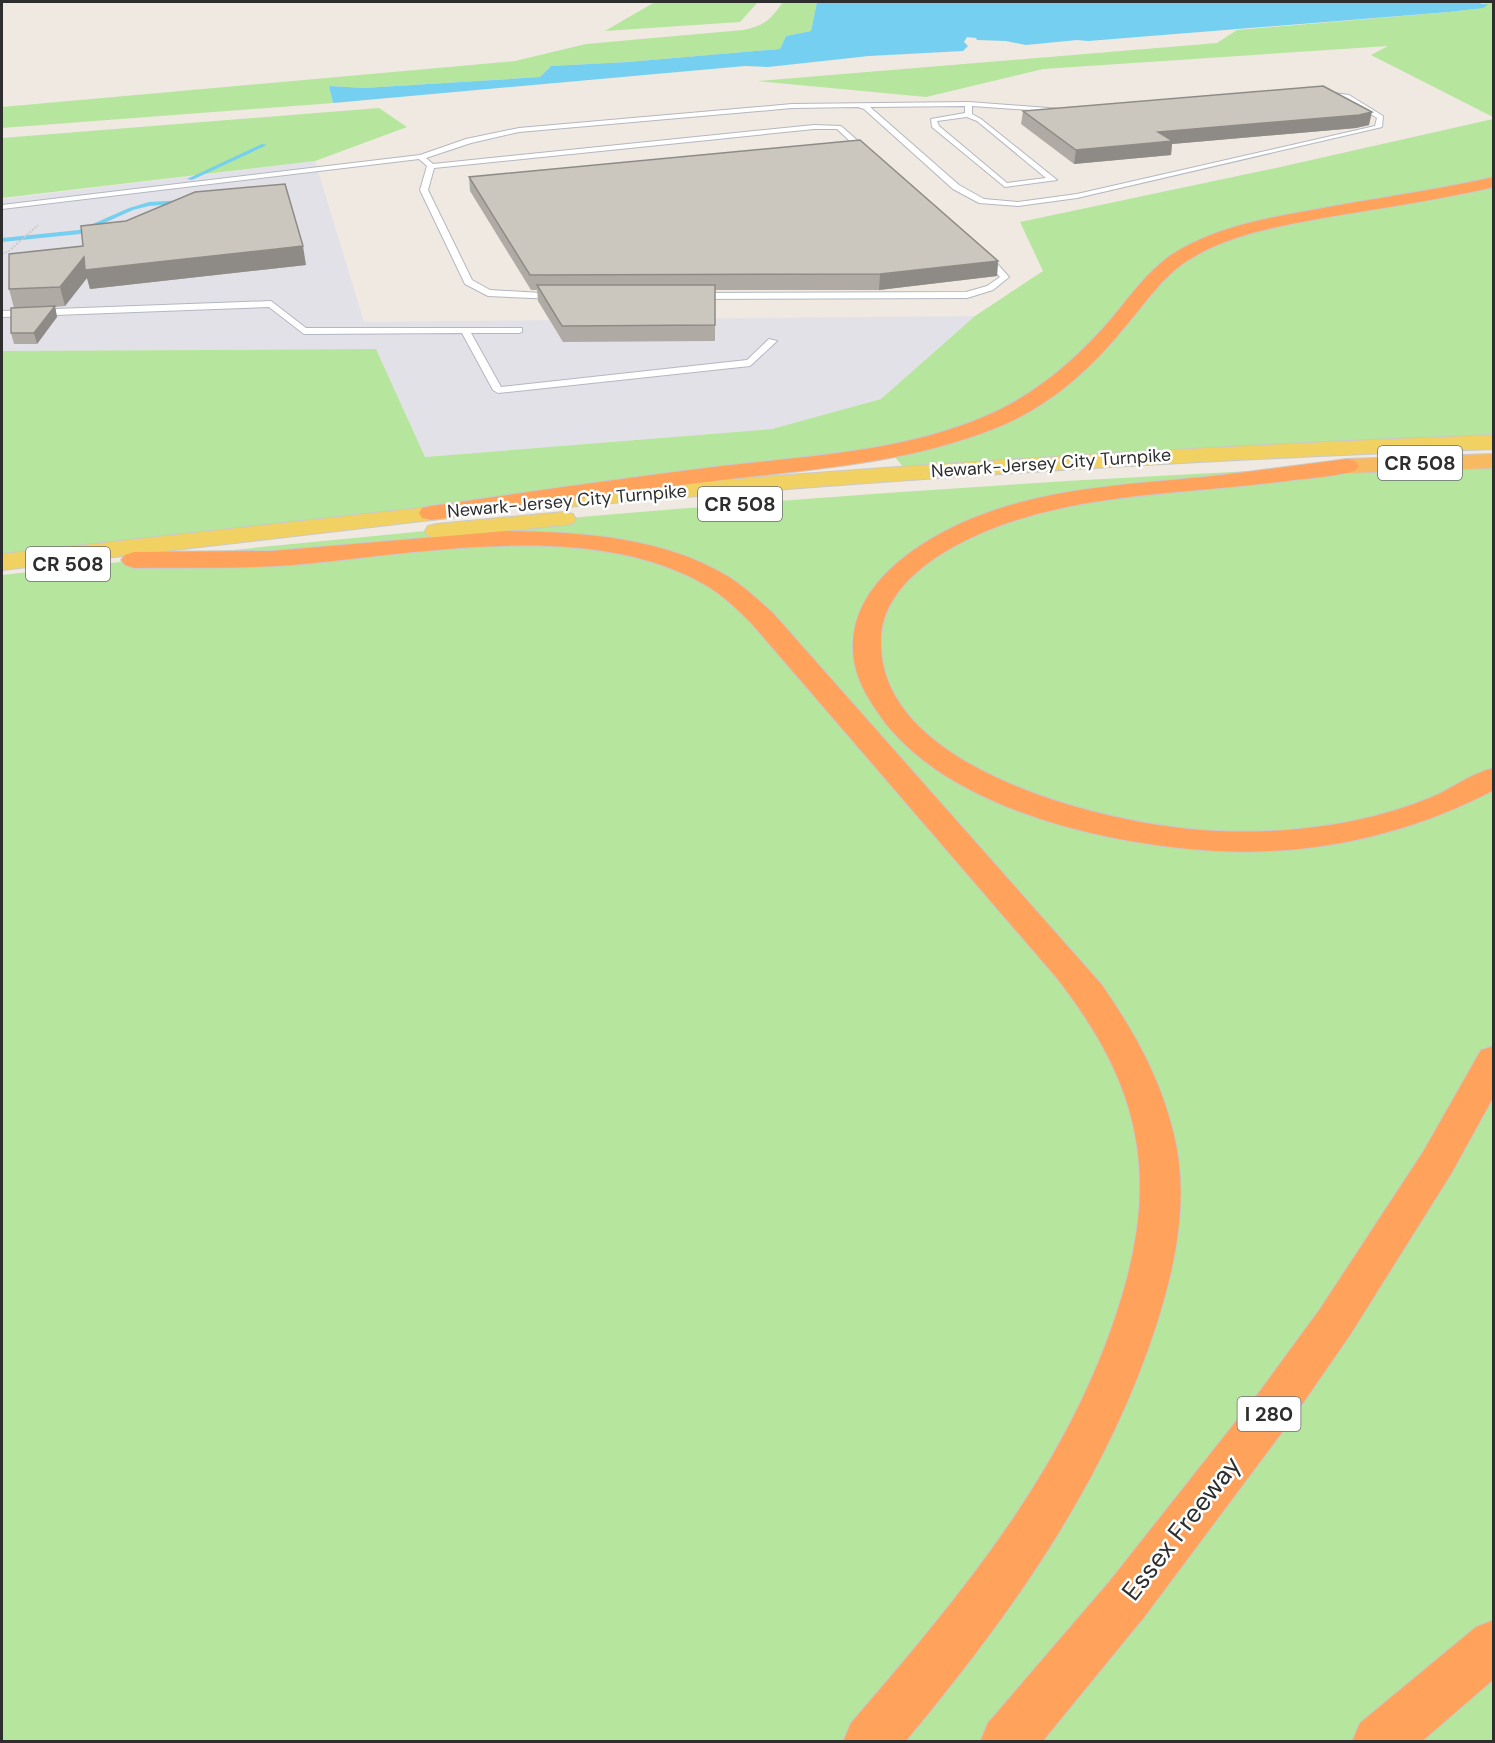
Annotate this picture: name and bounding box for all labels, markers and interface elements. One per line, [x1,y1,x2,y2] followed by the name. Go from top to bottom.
[930,443,1172,483] street label: Newark-Jersey City Turnpike
[1378,446,1462,480] road number: CR 508
[446,479,688,523] street label: Newark-Jersey City Turnpike
[698,487,782,521] road number: CR 508
[26,547,110,581] road number: CR 508
[1238,1397,1300,1431] road number: I 280
[1114,1449,1248,1607] street label: Essex Freeway

